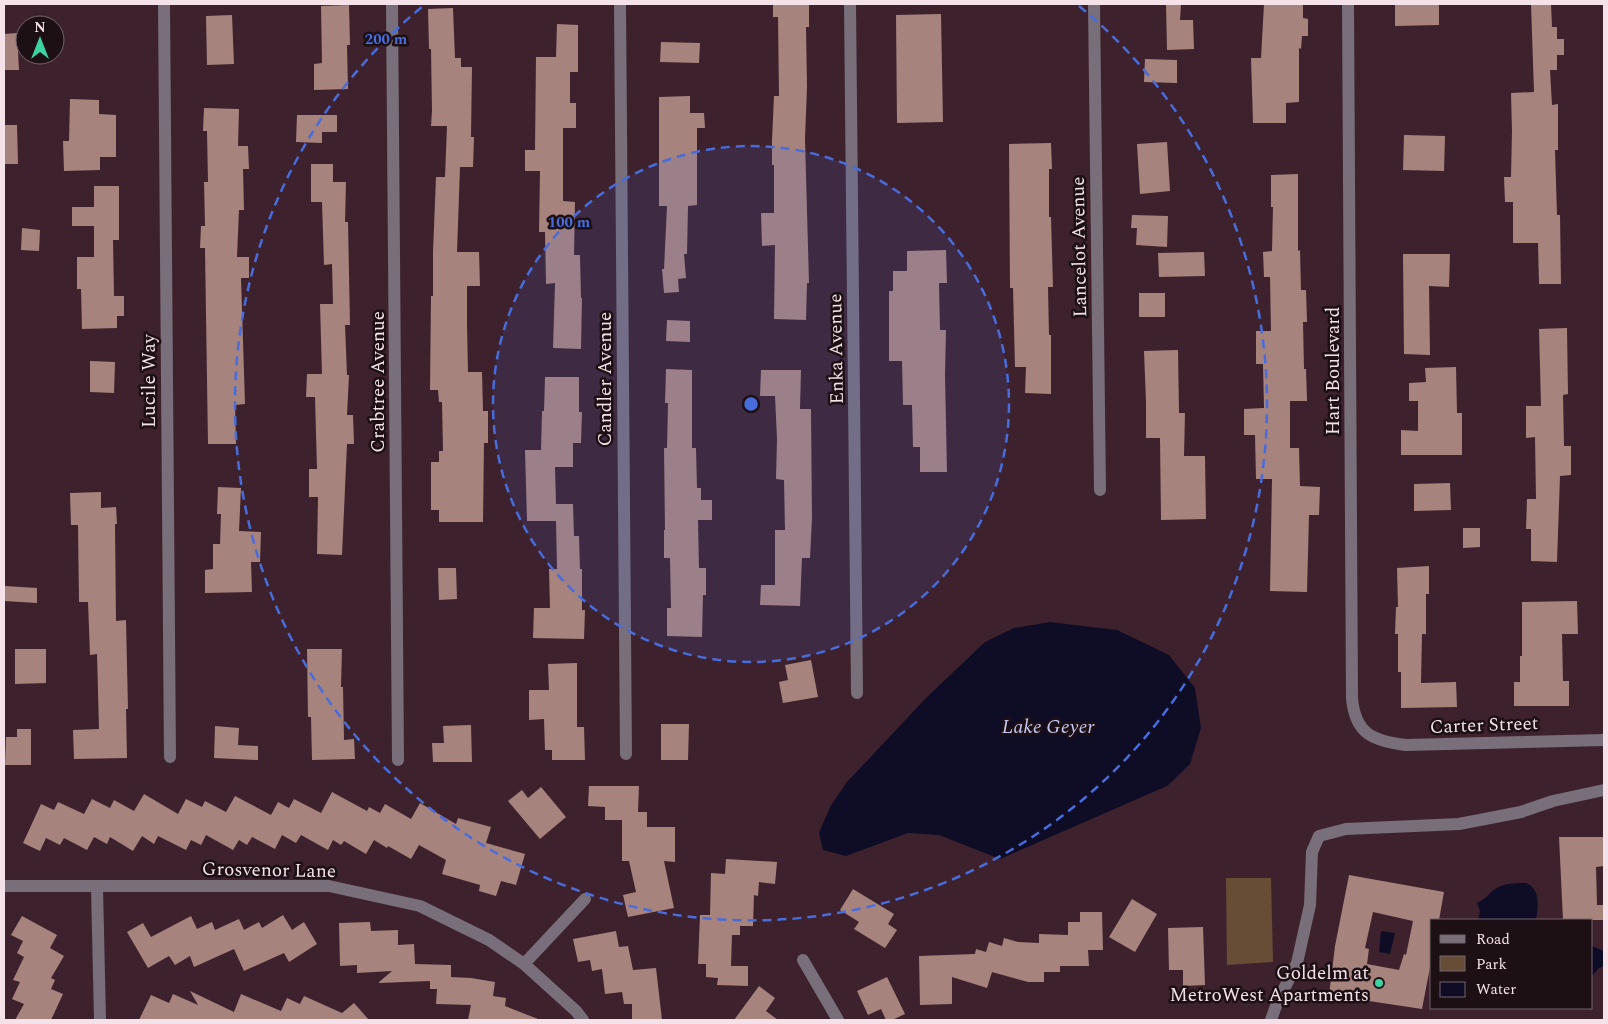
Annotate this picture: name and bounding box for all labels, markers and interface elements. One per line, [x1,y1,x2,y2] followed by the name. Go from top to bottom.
[15,15,65,65] north arrow
[34,17,46,38] text: N
[365,28,408,51] text: 200 m
[1064,176,1095,318] street label: Lancelot Avenue
[548,211,591,234] text: 100 m
[821,293,852,404] street label: Enka Avenue
[1319,307,1348,435] street label: Hart Boulevard
[364,311,393,453] street label: Crabtree Avenue
[591,312,620,446] street label: Candler Avenue
[135,333,164,428] street label: Lucile Way
[742,395,760,413] centre of rings
[1429,709,1539,742] street label: Carter Street
[1002,712,1095,742] water label: Lake Geyer
[202,855,336,886] street label: Grosvenor Lane
[1430,919,1593,1009] legend
[1476,928,1510,951] text: Road
[1476,953,1507,976] text: Park
[1170,959,1369,1010] place label: Goldelm at MetroWest Apartments
[1373,977,1385,989] marker: Goldelm at MetroWest Apartments
[1476,978,1516,1001] text: Water

